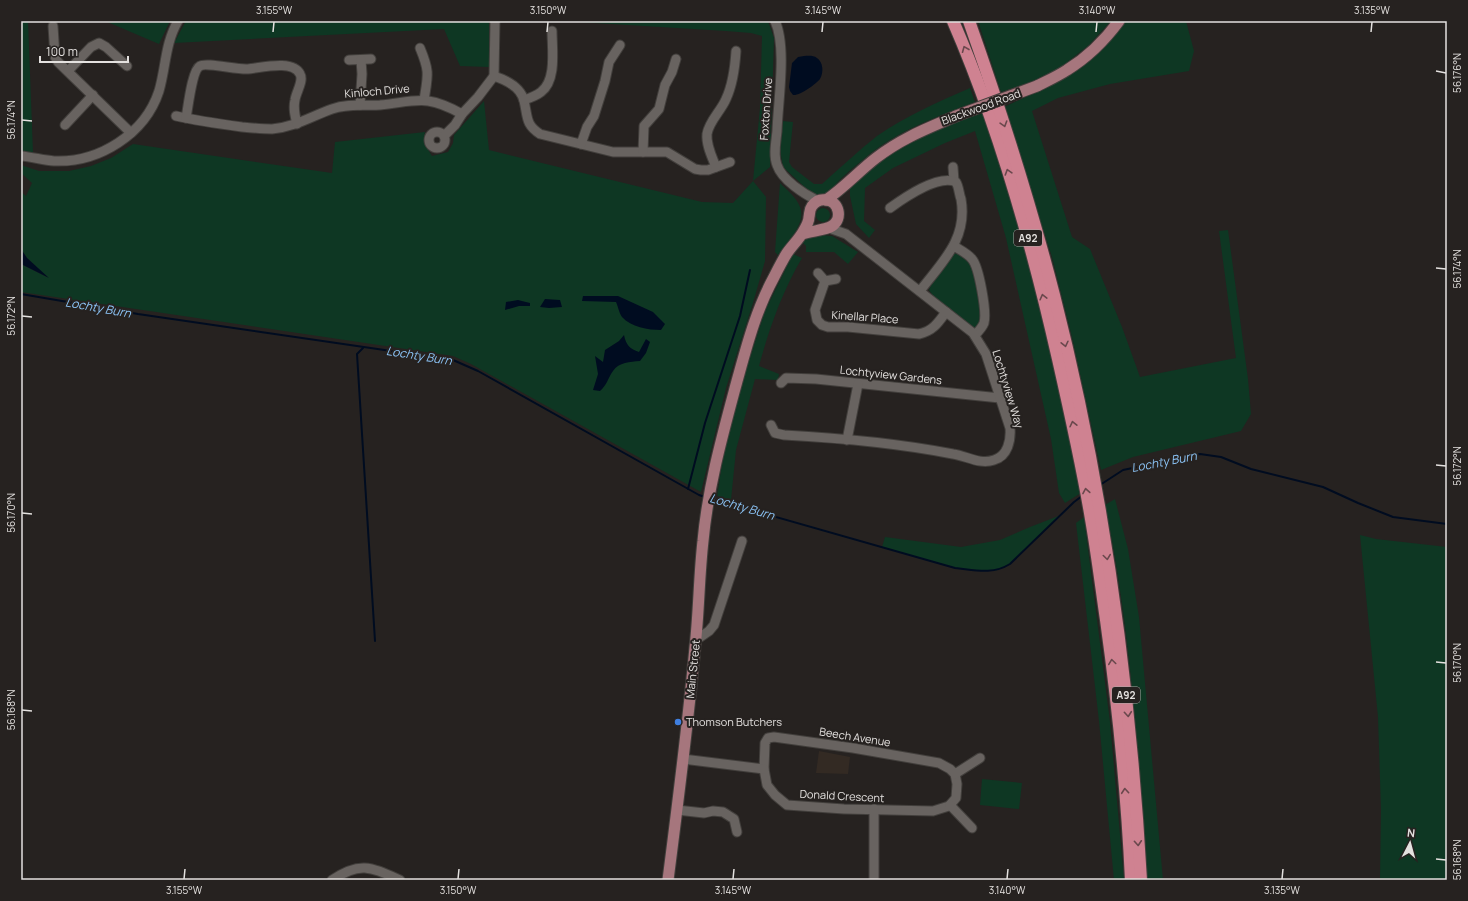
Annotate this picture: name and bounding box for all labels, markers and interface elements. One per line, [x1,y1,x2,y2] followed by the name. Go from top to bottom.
[256,3,293,17] text: 3.155°W
[530,3,567,17] text: 3.150°W
[805,3,842,17] text: 3.145°W
[1079,3,1116,17] text: 3.140°W
[1354,3,1391,17] text: 3.135°W
[40,38,128,64] scale bar
[46,43,78,60] text: 100 m
[962,46,970,54] one-way arrow
[1450,53,1464,93] text: 56.176°N
[756,77,775,141] street label: Foxton Drive
[344,80,411,101] street label: Kinloch Drive
[939,85,1022,128] street label: Blackwood Road
[4,100,18,140] text: 56.174°N
[999,121,1008,128] one-way arrow
[1004,169,1013,176] one-way arrow
[1014,230,1042,246] road number: A92
[1450,249,1464,289] text: 56.174°N
[64,293,133,322] water label: Lochty Burn
[1040,294,1048,300] one-way arrow
[4,296,18,336] text: 56.172°N
[831,307,900,326] street label: Kinellar Place
[1061,341,1069,347] one-way arrow
[385,342,454,369] water label: Lochty Burn
[989,348,1028,430] street label: Lochtyview Way
[839,362,943,387] street label: Lochtyview Gardens
[1069,420,1078,427] one-way arrow
[1450,446,1464,486] text: 56.172°N
[1130,447,1199,476] water label: Lochty Burn
[1083,488,1091,494] one-way arrow
[708,489,777,524] water label: Lochty Burn
[4,493,18,533] text: 56.170°N
[1102,554,1111,560] one-way arrow
[682,639,703,699] street label: Main Street
[1450,643,1464,683] text: 56.170°N
[1108,659,1117,665] one-way arrow
[1112,687,1140,703] road number: A92
[4,690,18,730] text: 56.168°N
[1123,711,1132,717] one-way arrow
[686,714,782,729] place label: Thomson Butchers
[673,717,683,727] marker: Thomson Butchers
[818,723,892,750] street label: Beech Avenue
[799,786,885,805] street label: Donald Crescent
[1121,788,1130,794] one-way arrow
[1390,823,1430,863] north arrow
[1406,825,1416,840] text: N
[1134,840,1143,846] one-way arrow
[1450,840,1464,880] text: 56.168°N
[166,883,203,897] text: 3.155°W
[440,883,477,897] text: 3.150°W
[715,883,752,897] text: 3.145°W
[989,883,1026,897] text: 3.140°W
[1264,883,1301,897] text: 3.135°W

